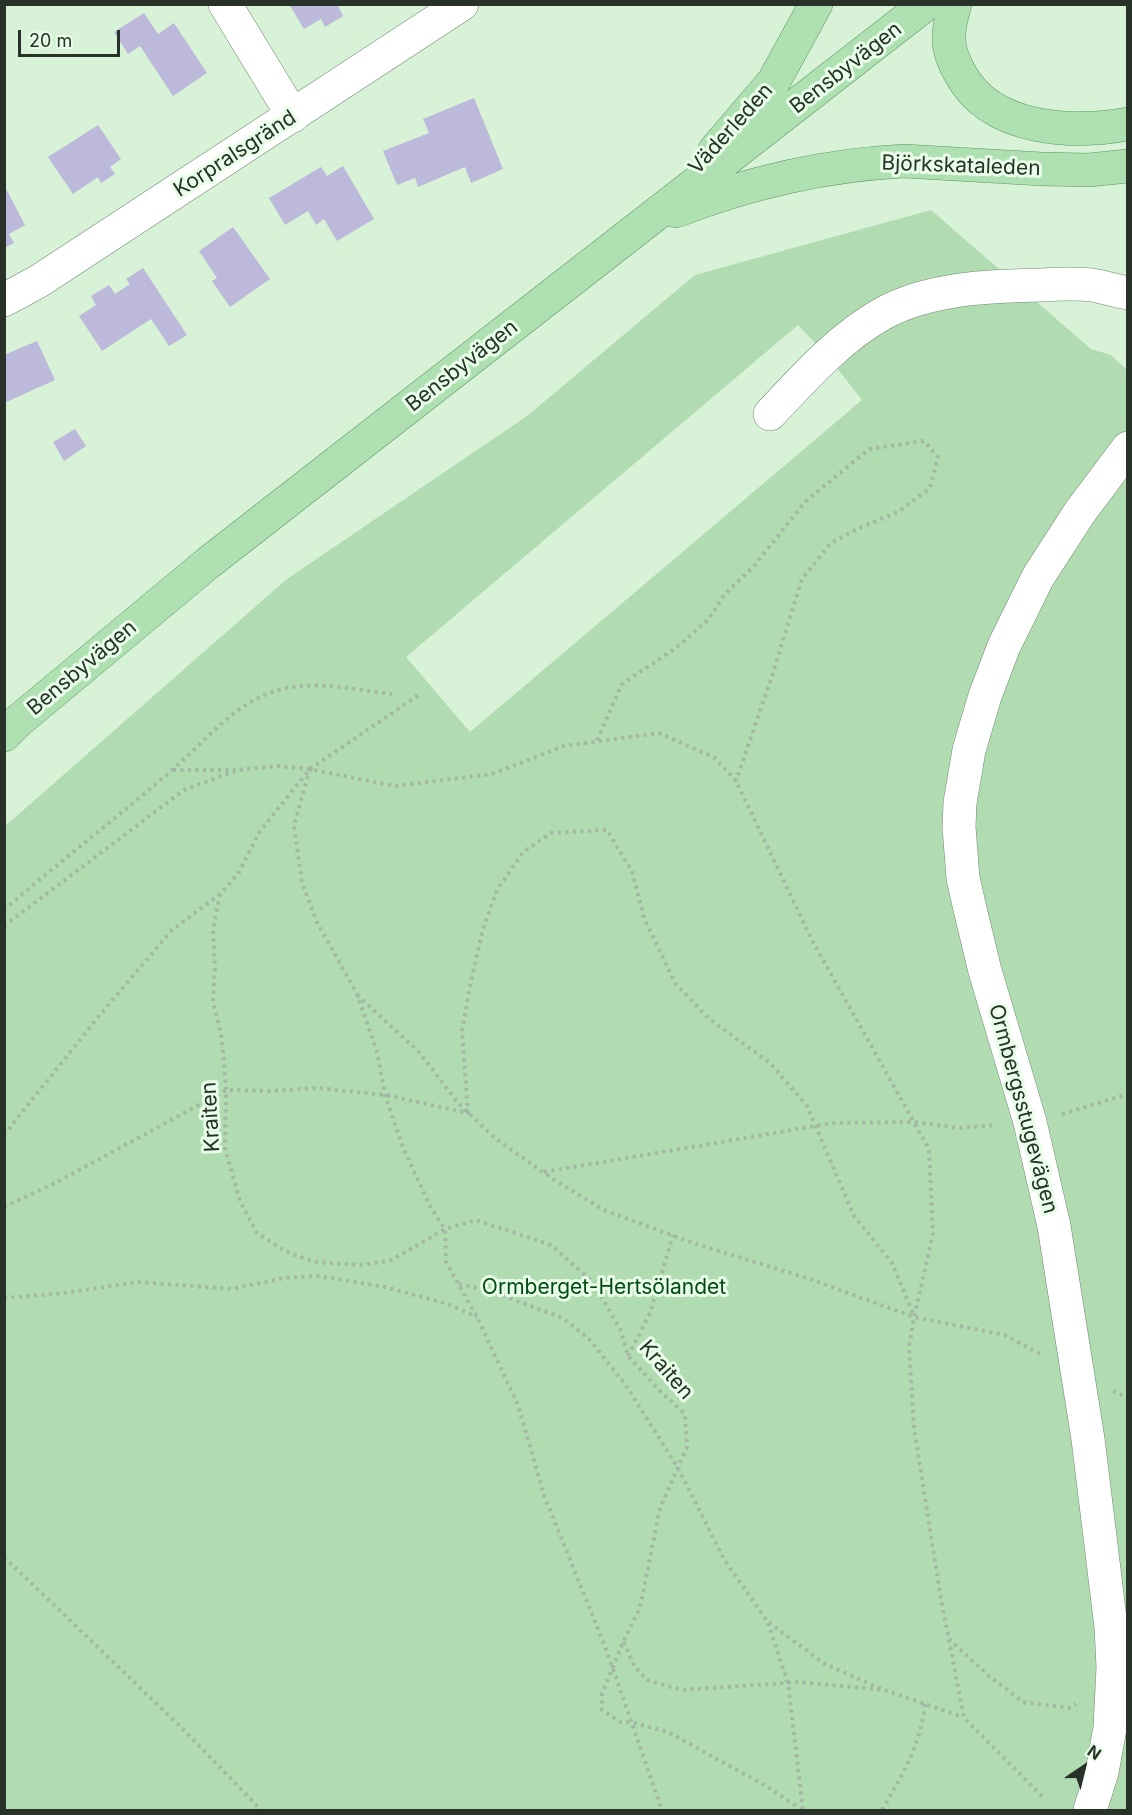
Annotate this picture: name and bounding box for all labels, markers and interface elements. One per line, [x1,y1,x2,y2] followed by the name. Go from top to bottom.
[785,17,907,119] street label: Bensbyvägen
[21,18,123,56] scale bar
[29,30,72,51] text: 20 m
[684,78,778,180] street label: Väderleden
[169,105,301,203] street label: Korpralsgränd
[881,151,1041,181] street label: Björkskataleden
[401,315,523,417] street label: Bensbyvägen
[22,615,142,721] street label: Bensbyvägen
[983,1002,1063,1216] street label: Ormbergsstugevägen
[197,1081,225,1153] street label: Kraiten
[482,1275,726,1301] park label: Ormberget-Hertsölandet
[633,1335,699,1405] street label: Kraiten
[1054,1737,1114,1797] north arrow
[1084,1741,1105,1764] text: N

